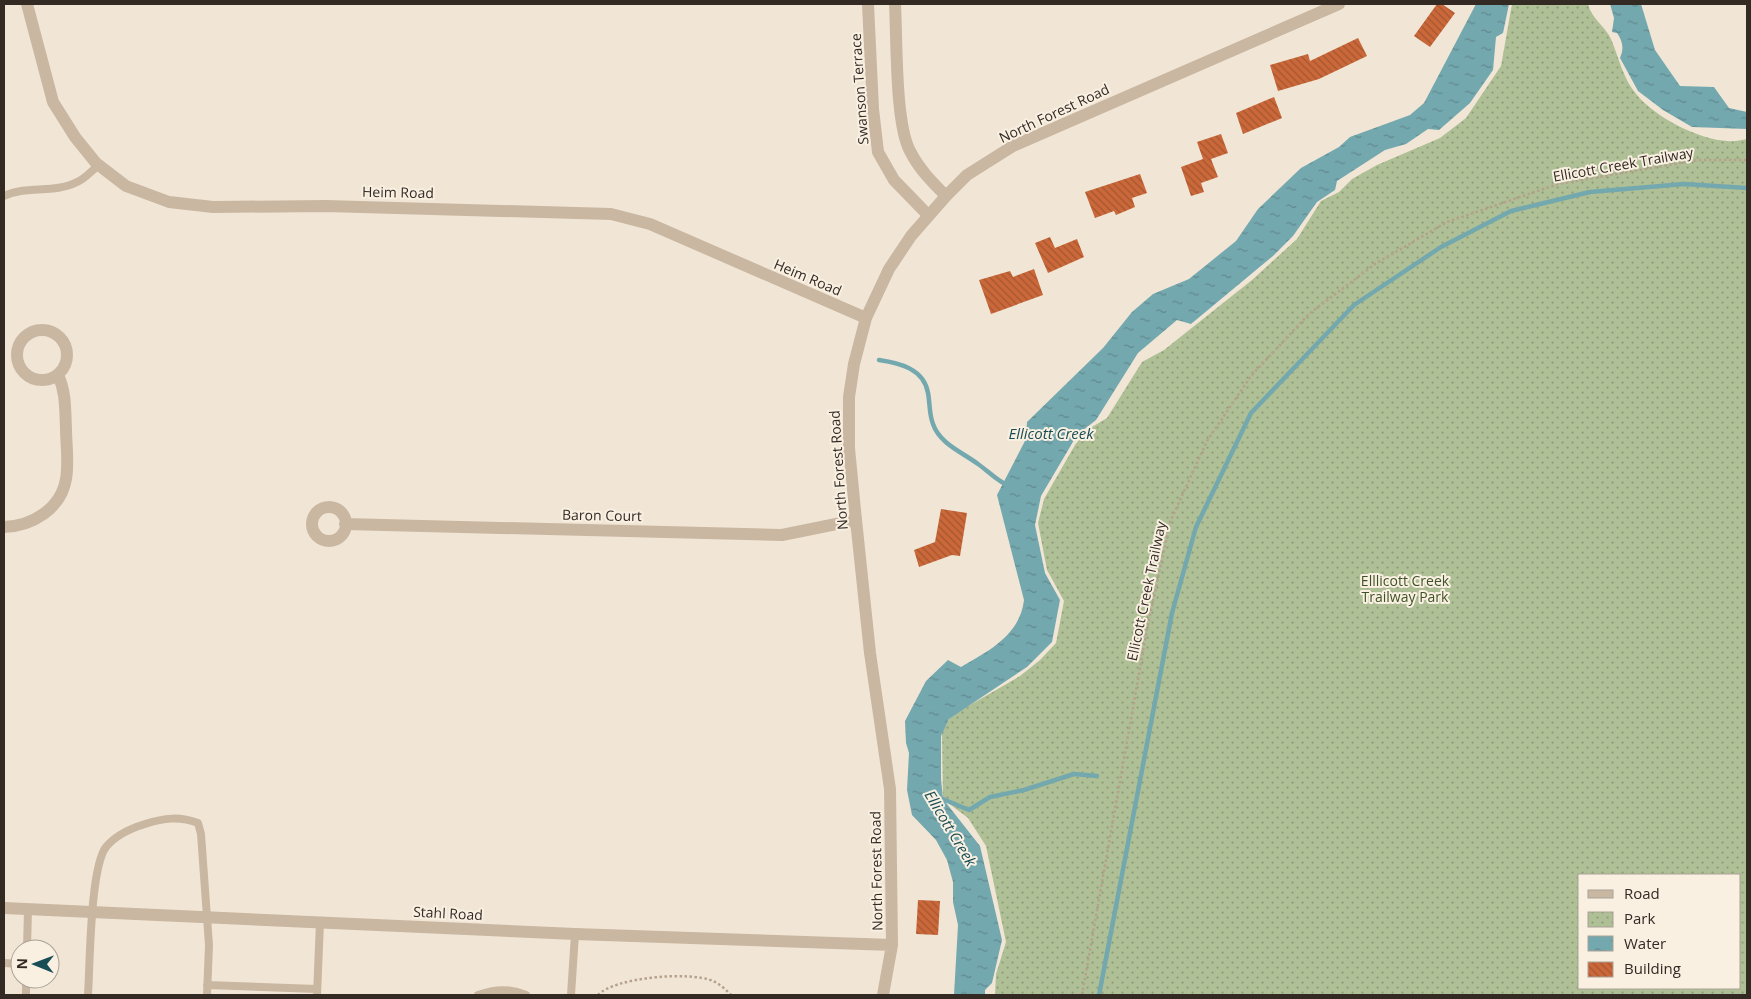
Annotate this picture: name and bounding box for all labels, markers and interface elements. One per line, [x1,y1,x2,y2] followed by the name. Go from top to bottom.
[846,33,872,145] street label: Swanson Terrace
[996,79,1112,147] street label: North Forest Road
[1551,142,1696,186] street label: Ellicott Creek Trailway
[362,182,434,202] street label: Heim Road
[771,254,845,300] street label: Heim Road
[824,410,852,530] street label: North Forest Road
[1008,423,1094,443] water label: Ellicott Creek
[562,505,642,525] street label: Baron Court
[1122,518,1170,663] street label: Ellicott Creek Trailway
[1361,571,1450,606] park label: Elllicott Creek Trailway Park
[920,786,982,870] water label: Ellicott Creek
[865,811,887,931] street label: North Forest Road
[1578,874,1741,989] legend
[1624,883,1660,903] text: Road
[413,902,483,924] street label: Stahl Road
[1624,908,1655,928] text: Park
[1624,933,1666,953] text: Water
[10,939,60,989] north arrow
[12,958,31,970] text: N
[1624,958,1681,978] text: Building

